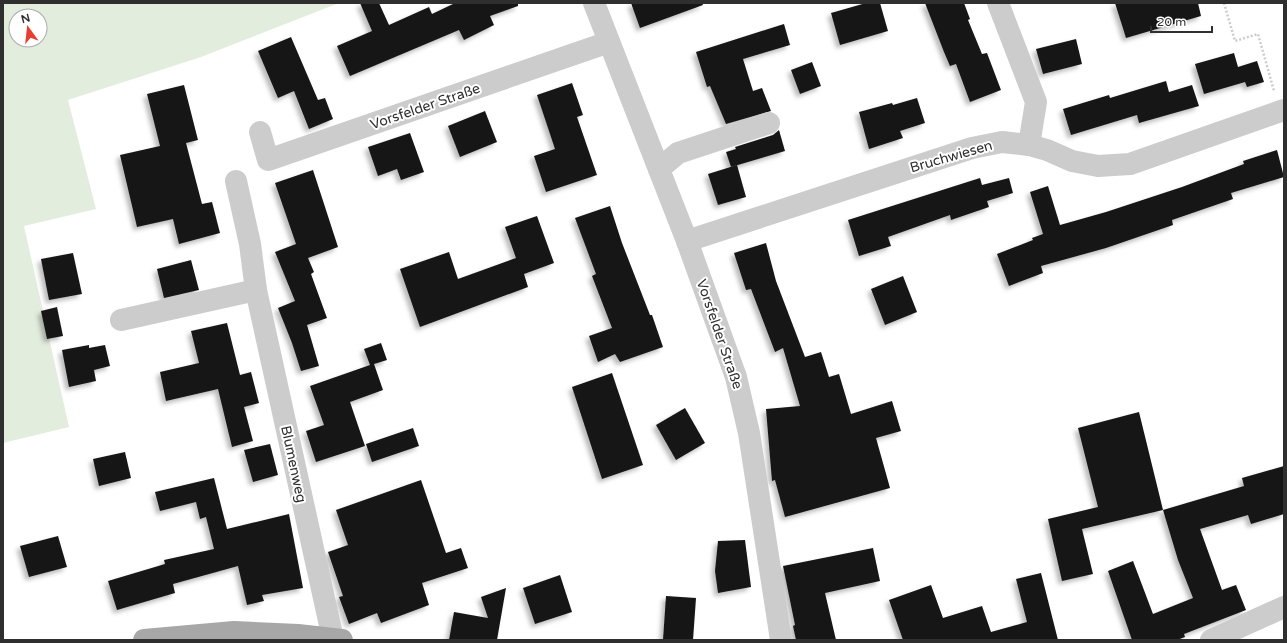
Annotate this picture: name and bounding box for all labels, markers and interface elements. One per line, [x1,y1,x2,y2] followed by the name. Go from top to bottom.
[8,8,48,48] north arrow
[1151,8,1212,34] scale bar
[20,11,31,26] text: N
[1157,15,1186,29] text: 20 m
[368,80,482,133] street label: Vorsfelder Straße
[908,137,994,176] street label: Bruchwiesen
[693,277,746,391] street label: Vorsfelder Straße
[277,424,310,504] street label: Blumenweg

